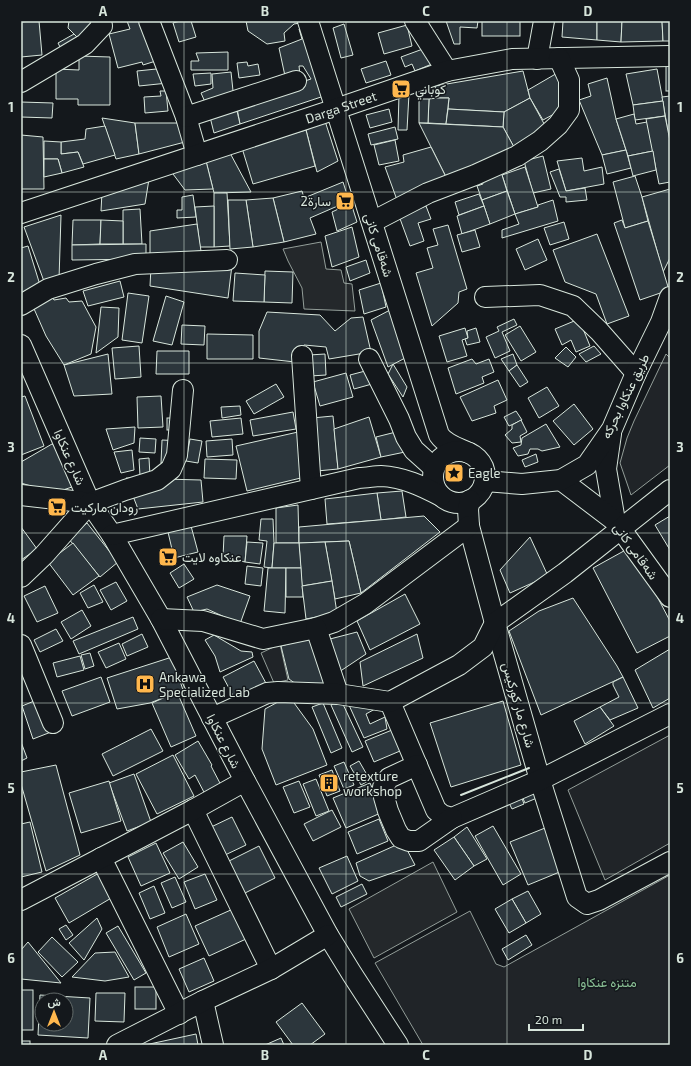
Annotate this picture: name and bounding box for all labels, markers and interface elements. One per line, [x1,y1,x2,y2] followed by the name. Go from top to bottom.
[99,3,108,19] text: A
[261,3,269,19] text: B
[422,3,430,19] text: C
[584,3,593,19] text: D
[390,78,412,100] supermarket icon: كوباني
[415,81,446,100] place label: كوباني
[303,88,379,127] street label: Darga Street
[8,99,14,115] text: 1
[677,99,683,115] text: 1
[334,190,356,212] supermarket icon: سارة2
[301,193,331,210] place label: سارة2
[360,211,397,279] street label: شەقامی کانی
[7,269,15,285] text: 2
[676,269,684,285] text: 2
[598,351,653,441] street label: طريق عنكاوا بحركه
[49,427,89,488] street label: شارع عنكاوا
[7,439,15,455] text: 3
[676,439,684,455] text: 3
[443,462,465,484] place icon: Eagle
[468,465,501,481] place label: Eagle
[46,496,68,518] supermarket icon: رودان ماركيت
[71,499,138,516] place label: رودان ماركيت
[609,520,662,583] street label: شەقامی کانی
[157,546,179,568] supermarket icon: عنكاوه لايت
[182,549,242,566] place label: عنكاوه لايت
[7,610,15,626] text: 4
[676,610,684,626] text: 4
[497,660,539,750] street label: شارع مار كوركيس
[159,669,250,700] place label: Ankawa Specialized Lab
[134,673,156,695] hospital icon: Ankawa Specialized Lab
[202,711,245,772] street label: شارع عنكاوا
[343,768,402,799] place label: retexture workshop
[318,772,340,794] building icon: retexture workshop
[7,780,15,796] text: 5
[676,780,684,796] text: 5
[7,950,15,966] text: 6
[676,950,684,966] text: 6
[577,974,637,991] park label: متنزه عنكاوا
[34,992,74,1032] north arrow
[47,995,61,1009] text: ش
[529,1006,583,1032] scale bar
[535,1012,562,1026] text: 20 m
[99,1047,108,1063] text: A
[261,1047,269,1063] text: B
[422,1047,430,1063] text: C
[584,1047,593,1063] text: D

